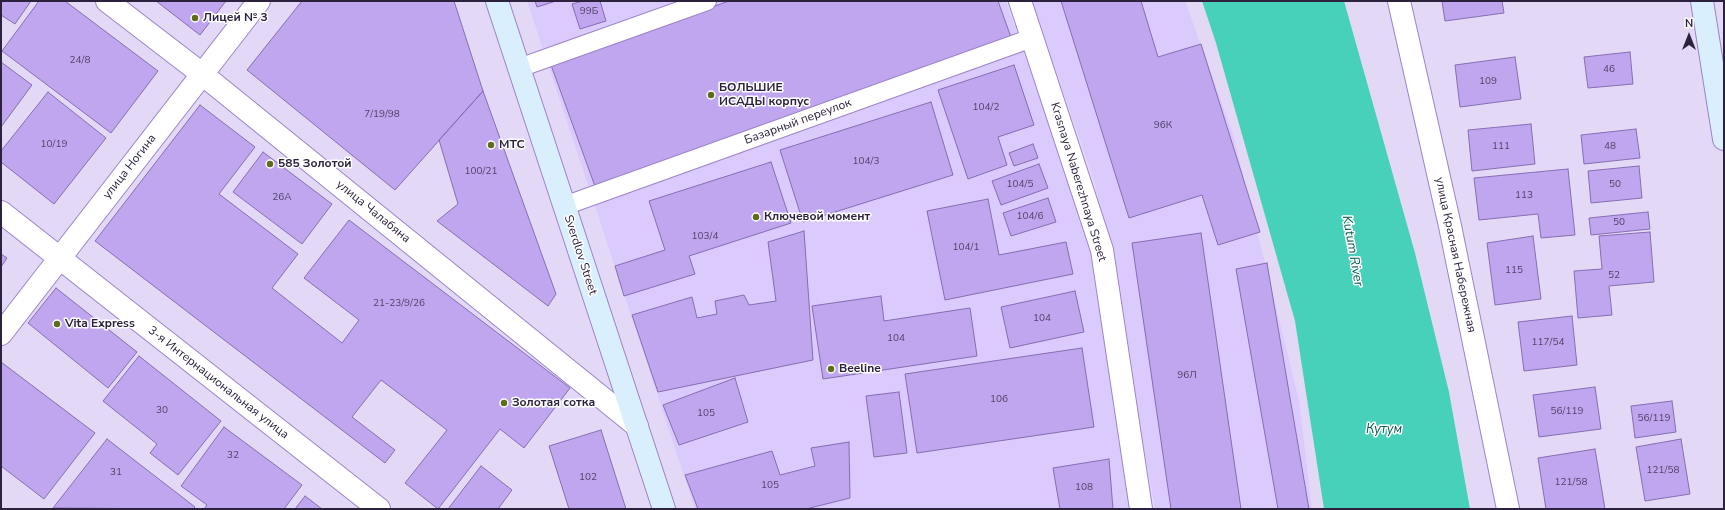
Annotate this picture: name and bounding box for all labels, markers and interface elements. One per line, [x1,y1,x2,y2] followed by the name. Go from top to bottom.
[580,6,598,18] house number: 99Б
[203,11,268,25] place label: Лицей № 3
[190,13,200,23] marker: Лицей № 3
[1669,16,1709,56] north arrow
[1685,16,1693,31] text: N
[70,55,90,67] house number: 24/8
[1603,64,1615,76] house number: 46
[1479,76,1497,88] house number: 109
[719,81,809,109] place label: БОЛЬШИЕ ИСАДЫ корпус
[706,90,716,100] marker: БОЛЬШИЕ ИСАДЫ корпус
[743,96,853,148] street label: Базарный переулок
[1047,101,1109,263] street label: Krasnaya Naberezhnaya Street
[973,102,999,114] house number: 104/2
[364,109,400,121] house number: 7/19/98
[1154,120,1172,132] house number: 96К
[100,132,160,202] street label: улица Ногина
[499,138,525,152] place label: МТС
[41,139,67,151] house number: 10/19
[486,140,496,150] marker: МТС
[1492,141,1510,153] house number: 111
[1604,141,1616,153] house number: 48
[853,156,879,168] house number: 104/3
[278,157,352,171] place label: 585 Золотой
[265,159,275,169] marker: 585 Золотой
[465,166,497,178] house number: 100/21
[1431,176,1479,334] street label: улица Красная Набережная
[333,178,413,246] street label: улица Чалабяна
[1007,179,1033,191] house number: 104/5
[1609,179,1621,191] house number: 50
[1515,190,1533,202] house number: 113
[272,192,292,204] house number: 26А
[764,210,870,224] place label: Ключевой момент
[1017,211,1043,223] house number: 104/6
[751,212,761,222] marker: Ключевой момент
[560,213,600,297] street label: Sverdlov Street
[1338,214,1366,288] water label: Kutum River
[1613,217,1625,229] house number: 50
[692,231,718,243] house number: 103/4
[953,242,979,254] house number: 104/1
[1505,265,1523,277] house number: 115
[1608,270,1620,282] house number: 52
[373,298,425,310] house number: 21-23/9/26
[1033,313,1051,325] house number: 104
[65,317,135,331] place label: Vita Express
[52,319,62,329] marker: Vita Express
[145,324,291,442] street label: 3-я Интернациональная улица
[887,333,905,345] house number: 104
[1532,337,1564,349] house number: 117/54
[839,362,881,376] place label: Beeline
[826,364,836,374] marker: Beeline
[1177,370,1197,382] house number: 96Л
[990,394,1008,406] house number: 106
[512,396,595,410] place label: Золотая сотка
[499,398,509,408] marker: Золотая сотка
[156,405,168,417] house number: 30
[1551,406,1583,418] house number: 56/119
[697,408,715,420] house number: 105
[1638,413,1670,425] house number: 56/119
[1366,422,1402,438] water label: Кутум
[227,450,239,462] house number: 32
[1647,465,1679,477] house number: 121/58
[110,467,122,479] house number: 31
[579,472,597,484] house number: 102
[1555,477,1587,489] house number: 121/58
[761,480,779,492] house number: 105
[1075,482,1093,494] house number: 108

